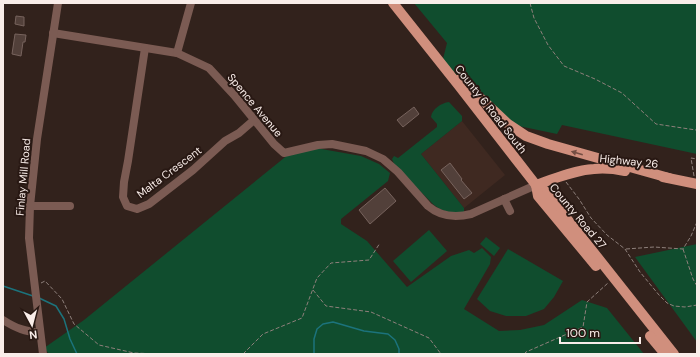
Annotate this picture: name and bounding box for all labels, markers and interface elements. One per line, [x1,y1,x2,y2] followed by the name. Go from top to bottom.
[452,62,530,156] street label: County 6 Road South
[224,70,286,140] street label: Spence Avenue
[13,138,33,216] street label: Finlay Mill Road
[134,143,204,201] street label: Malta Crescent
[571,150,583,156] one-way arrow
[599,151,659,171] street label: Highway 26
[547,180,609,252] street label: County Road 27
[12,305,52,345] north arrow
[560,319,640,345] scale bar
[566,325,600,341] text: 100 m
[28,327,38,342] text: N

